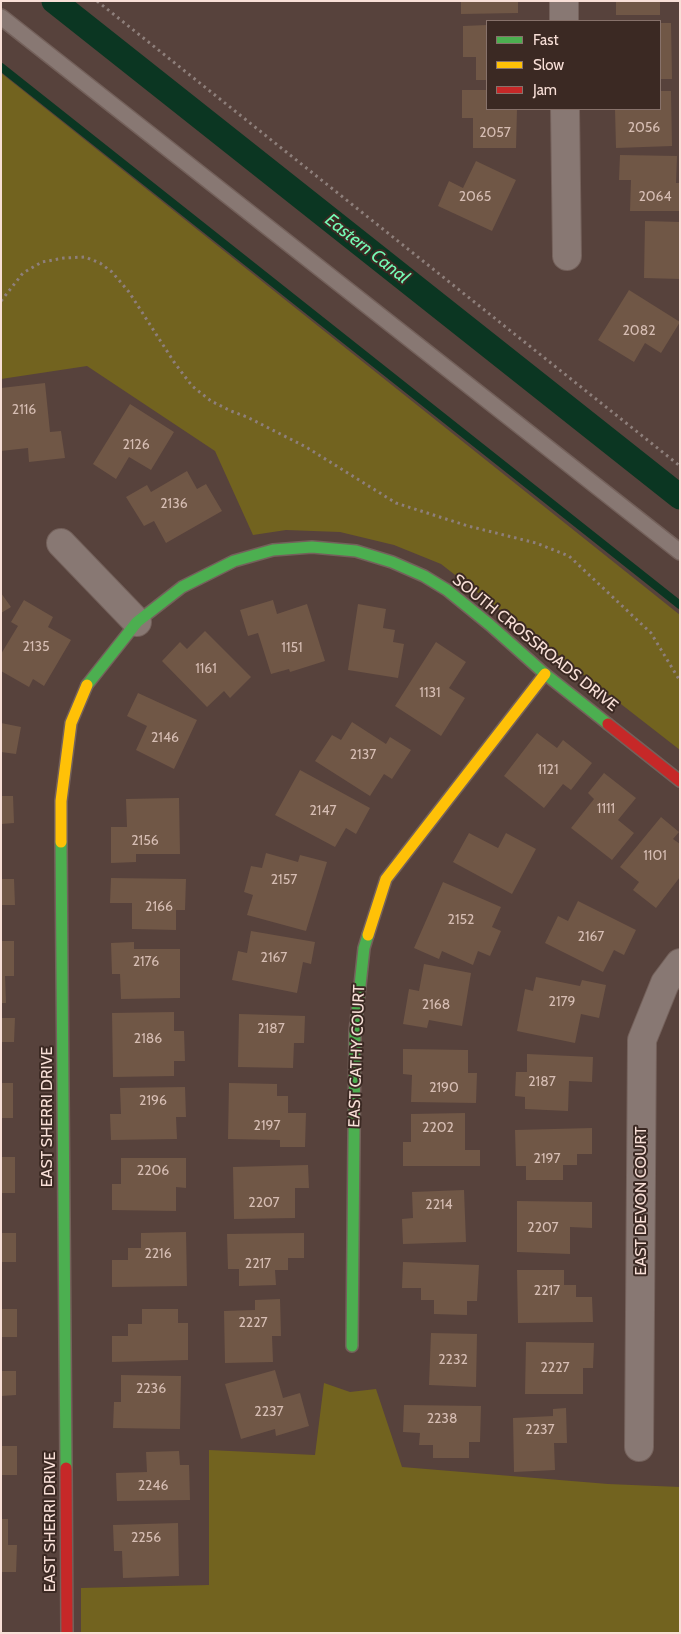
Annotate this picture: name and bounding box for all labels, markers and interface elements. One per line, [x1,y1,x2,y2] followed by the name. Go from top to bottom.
[486,20,661,110] legend
[533,31,558,49] text: Fast
[533,56,564,74] text: Slow
[533,81,557,99] text: Jam
[628,120,660,136] house number: 2056
[479,125,511,141] house number: 2057
[459,189,491,205] house number: 2065
[638,189,672,205] house number: 2064
[321,209,413,289] water label: Eastern Canal
[623,323,655,339] house number: 2082
[12,402,36,418] house number: 2116
[122,437,150,453] house number: 2126
[160,496,188,512] house number: 2136
[448,570,622,716] street label: SOUTH CROSSROADS DRIVE
[22,639,50,655] house number: 2135
[281,640,303,656] house number: 1151
[195,661,217,677] house number: 1161
[419,685,441,701] house number: 1131
[151,730,179,746] house number: 2146
[350,747,376,763] house number: 2137
[537,762,559,778] house number: 1121
[597,801,615,817] house number: 1111
[309,803,337,819] house number: 2147
[131,833,159,849] house number: 2156
[643,848,667,864] house number: 1101
[271,872,297,888] house number: 2157
[145,899,173,915] house number: 2166
[448,912,474,928] house number: 2152
[578,929,604,945] house number: 2167
[261,950,287,966] house number: 2167
[133,954,159,970] house number: 2176
[345,984,369,1128] street label: EAST CATHY COURT
[549,994,575,1010] house number: 2179
[422,997,450,1013] house number: 2168
[257,1021,285,1037] house number: 2187
[134,1031,162,1047] house number: 2186
[37,1047,57,1187] street label: EAST SHERRI DRIVE
[528,1074,556,1090] house number: 2187
[429,1080,459,1096] house number: 2190
[139,1093,167,1109] house number: 2196
[254,1118,280,1134] house number: 2197
[422,1120,454,1136] house number: 2202
[631,1127,651,1275] street label: EAST DEVON COURT
[534,1151,560,1167] house number: 2197
[137,1163,169,1179] house number: 2206
[248,1195,280,1211] house number: 2207
[425,1197,453,1213] house number: 2214
[527,1220,559,1236] house number: 2207
[144,1246,172,1262] house number: 2216
[245,1256,271,1272] house number: 2217
[534,1283,560,1299] house number: 2217
[238,1315,268,1331] house number: 2227
[438,1352,468,1368] house number: 2232
[540,1360,570,1376] house number: 2227
[136,1381,166,1397] house number: 2236
[254,1404,284,1420] house number: 2237
[427,1411,457,1427] house number: 2238
[525,1422,555,1438] house number: 2237
[40,1452,60,1592] street label: EAST SHERRI DRIVE
[138,1478,168,1494] house number: 2246
[131,1530,161,1546] house number: 2256

